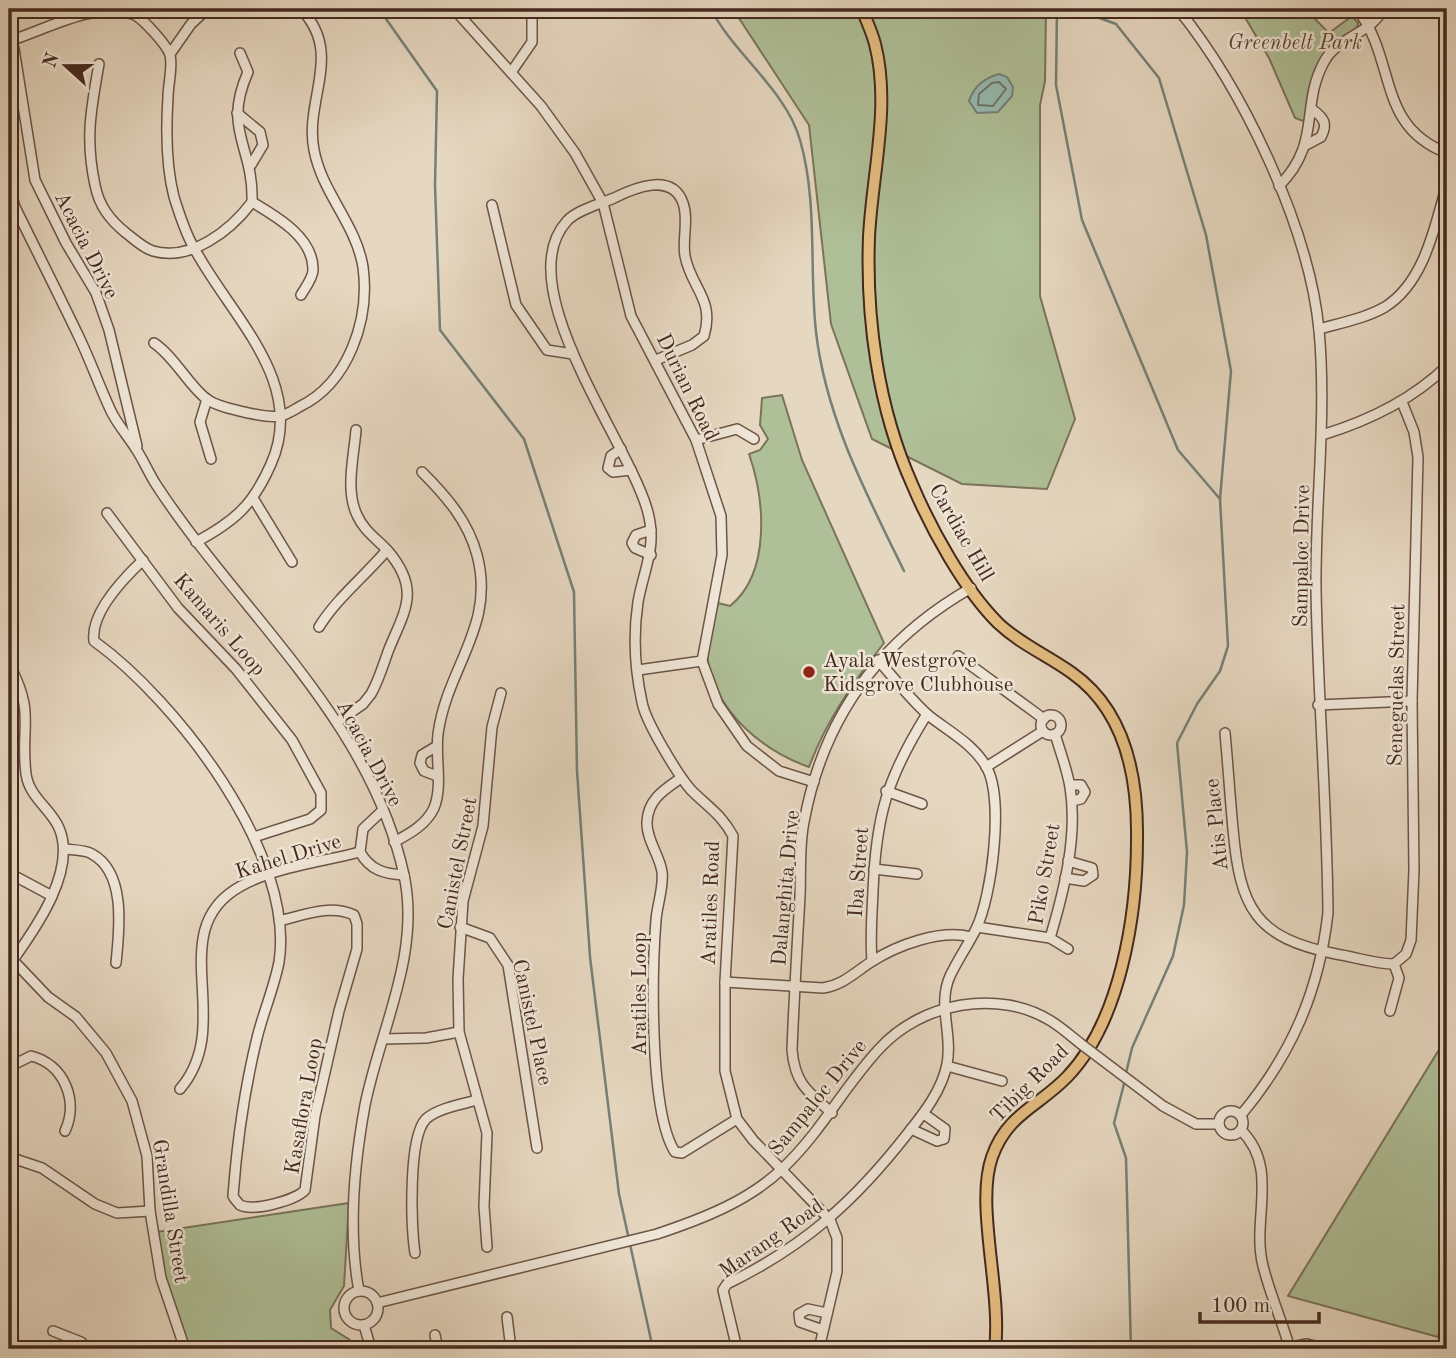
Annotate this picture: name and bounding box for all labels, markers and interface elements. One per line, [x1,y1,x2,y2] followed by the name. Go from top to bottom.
[32,32,102,102] north arrow
[1228,33,1362,54] park label: Greenbelt Park
[41,50,64,71] text: N
[50,189,122,303] street label: Acacia Drive
[652,331,722,445] street label: Durian Road
[924,480,997,585] street label: Cardiac Hill
[1291,484,1314,628] street label: Sampaloc Drive
[169,570,269,680] street label: Kamaris Loop
[1386,604,1409,766] street label: Seneguelas Street
[823,651,1013,696] place label: Ayala Westgrove Kidsgrove Clubhouse
[801,664,817,680] marker: Ayala Westgrove Kidsgrove Clubhouse
[332,697,405,810] street label: Acacia Drive
[1202,777,1233,872] street label: Atis Place
[435,795,482,931] street label: Canistel Street
[769,809,804,967] street label: Dalanghita Drive
[1026,822,1065,927] street label: Piko Street
[846,826,873,918] street label: Iba Street
[233,831,344,883] street label: Kahel Drive
[699,840,724,966] street label: Aratiles Road
[630,932,651,1056] street label: Aratiles Loop
[508,957,555,1087] street label: Canistel Place
[765,1036,871,1160] street label: Sampaloc Drive
[282,1037,327,1176] street label: Kasaflora Loop
[987,1041,1073,1127] street label: Tibig Road
[148,1138,191,1285] street label: Grandilla Street
[716,1196,828,1283] street label: Marang Road
[1200,1281,1320,1325] scale bar
[1211,1296,1270,1317] text: 100 m

